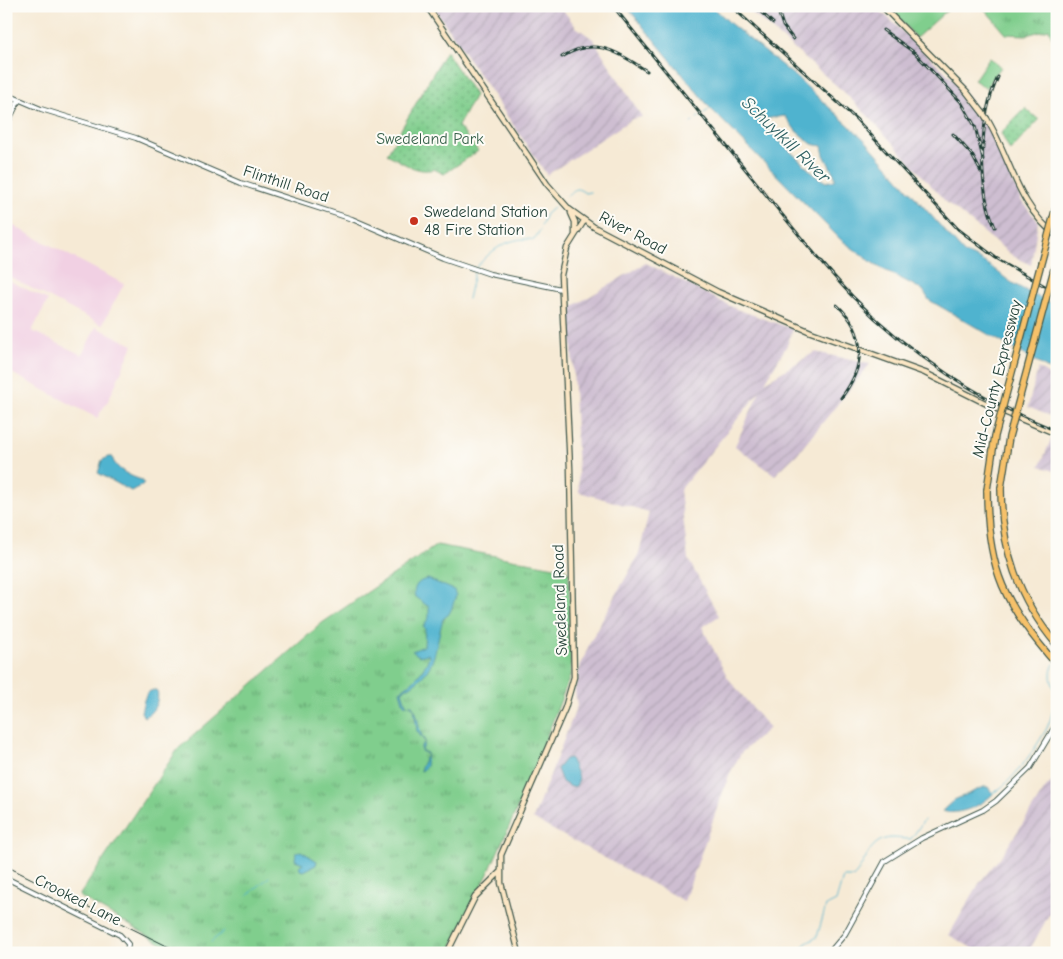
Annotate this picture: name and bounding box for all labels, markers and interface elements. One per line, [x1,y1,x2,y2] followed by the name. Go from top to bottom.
[737,93,835,188] water label: Schuylkill River
[376,130,484,148] park label: Swedeland Park
[241,162,331,206] street label: Flinthill Road
[424,203,548,239] place label: Swedeland Station 48 Fire Station
[596,208,670,258] street label: River Road
[408,215,420,227] marker: Swedeland Station 48 Fire Station
[969,297,1026,460] street label: Mid-County Expressway
[549,544,571,656] street label: Swedeland Road
[32,870,124,930] street label: Crooked Lane

